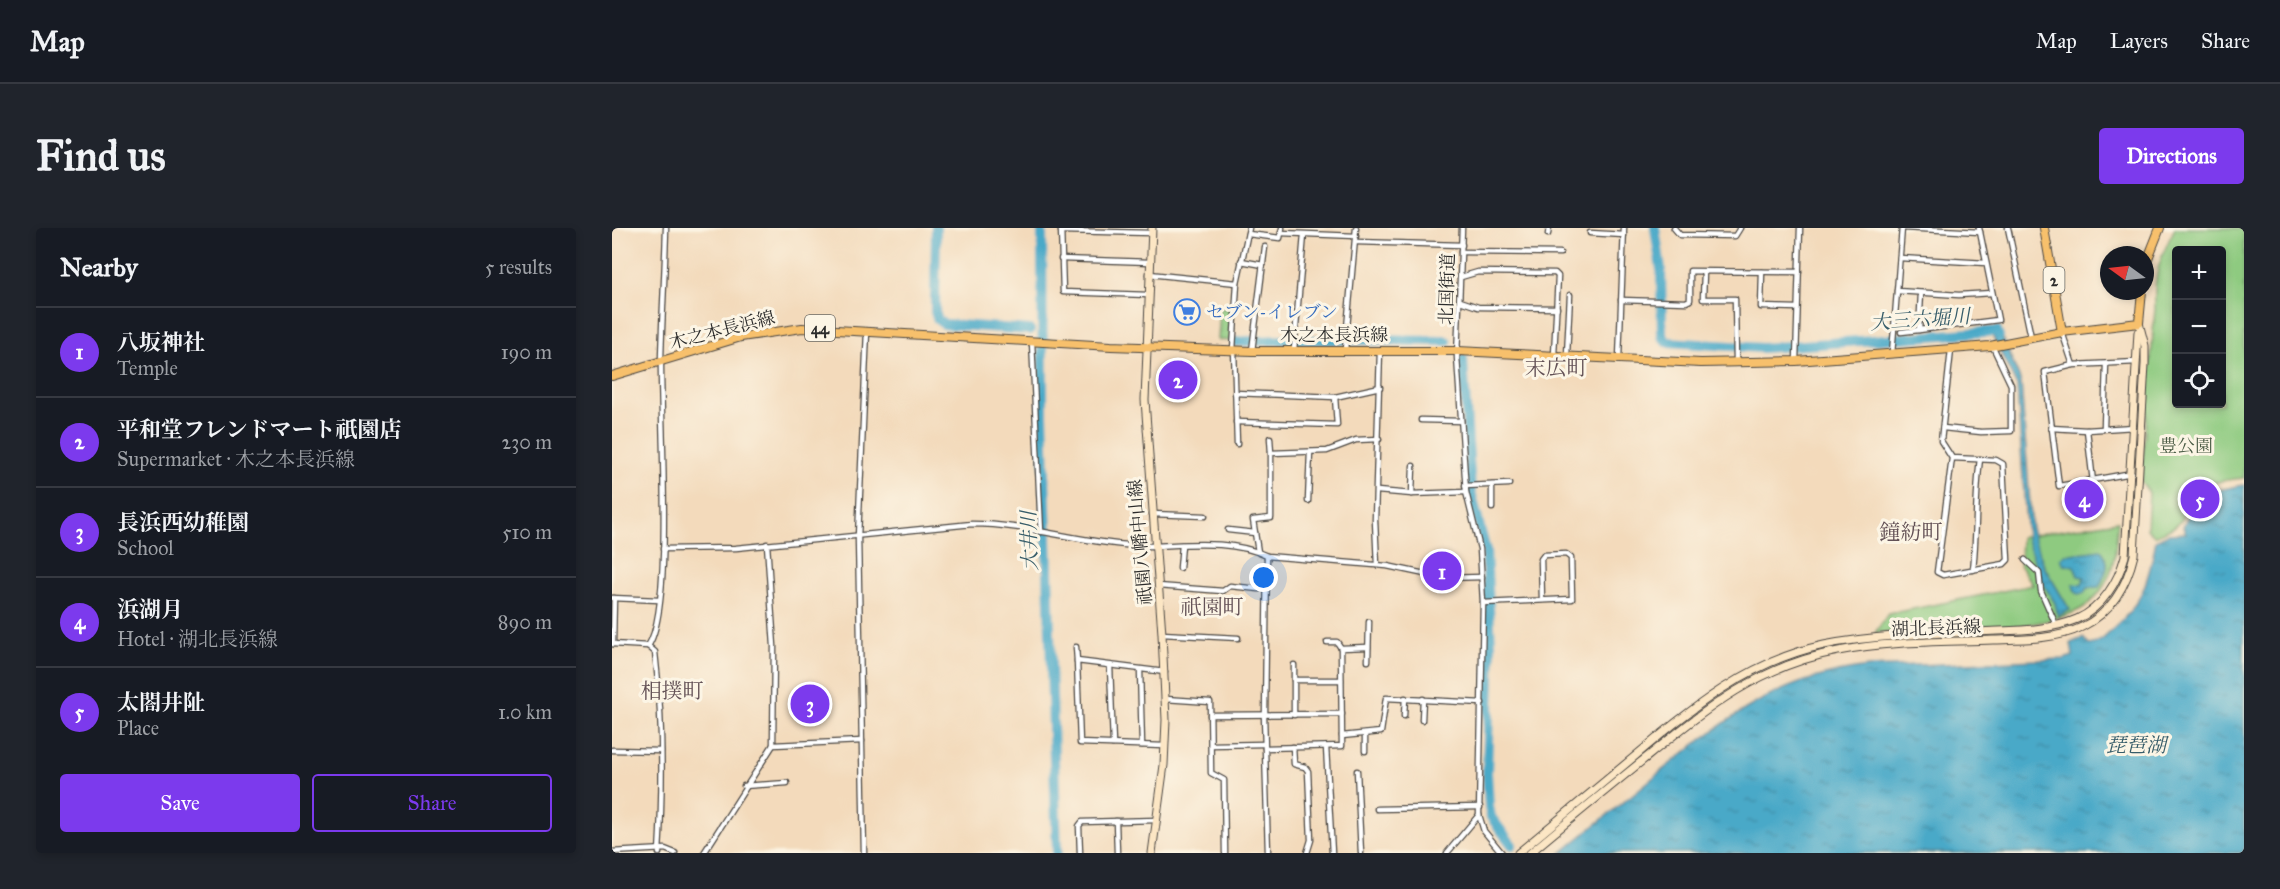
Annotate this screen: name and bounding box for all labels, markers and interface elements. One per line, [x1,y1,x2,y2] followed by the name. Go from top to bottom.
[30,24,85,59] text: Map
[2036,28,2077,54] text: Map
[2110,28,2168,54] text: Layers
[2201,28,2250,54] text: Share
[2099,128,2244,184] button: Directions
[36,130,166,182] text: Find us
[2100,246,2154,300] north arrow
[2172,246,2226,408] map controls
[2172,246,2226,300] button: +
[60,251,138,283] text: Nearby
[1435,253,1459,325] street label: 北国街道
[485,255,552,279] text: 5 results
[2044,267,2064,293] road number: 2
[1172,297,1202,327] supermarket icon: セブン-イレブン
[2172,300,2226,354] button: −
[1206,301,1338,323] place label: セブン-イレブン
[1869,303,1973,334] water label: 大三六堀川
[667,306,777,354] street label: 木之本長浜線
[805,315,835,341] road number: 44
[1280,324,1388,346] street label: 木之本長浜線
[117,329,205,356] text: 八坂神社
[76,340,83,364] text: 1
[501,340,552,364] text: 190 m
[2172,354,2226,408] button: locate
[1525,355,1588,381] district label: 末広町
[117,356,178,380] text: Temple
[1158,358,1198,402] pin: 2
[117,416,402,443] text: 平和堂フレンドマート祇園店
[75,430,84,454] text: 2
[501,430,552,454] text: 230 m
[2159,435,2213,457] park label: 豊公園
[117,447,355,471] text: Supermarket · 木之本長浜線
[2064,476,2104,522] pin: 4
[2180,476,2220,522] pin: 5
[1124,478,1156,606] street label: 祇園八幡中山線
[117,509,249,536] text: 長浜西幼稚園
[1016,509,1042,571] water label: 大井川
[1880,519,1943,545] district label: 鐘紡町
[76,520,84,544] text: 3
[502,520,552,544] text: 510 m
[117,536,174,560] text: School
[1422,548,1462,594] pin: 1
[1249,563,1278,592] your location
[1181,594,1244,620] district label: 祇園町
[117,596,183,623] text: 浜湖月
[74,610,85,634] text: 4
[498,610,552,634] text: 890 m
[1891,615,1981,641] street label: 湖北長浜線
[117,627,278,651] text: Hotel · 湖北長浜線
[641,678,704,704] district label: 相撲町
[790,682,830,726] pin: 3
[117,689,205,716] text: 太閤井阯
[75,700,84,724] text: 5
[498,700,552,724] text: 1.0 km
[117,716,159,740] text: Place
[2106,733,2169,757] water label: 琵琶湖
[60,774,300,832] button: Save
[312,774,552,832] button: Share

